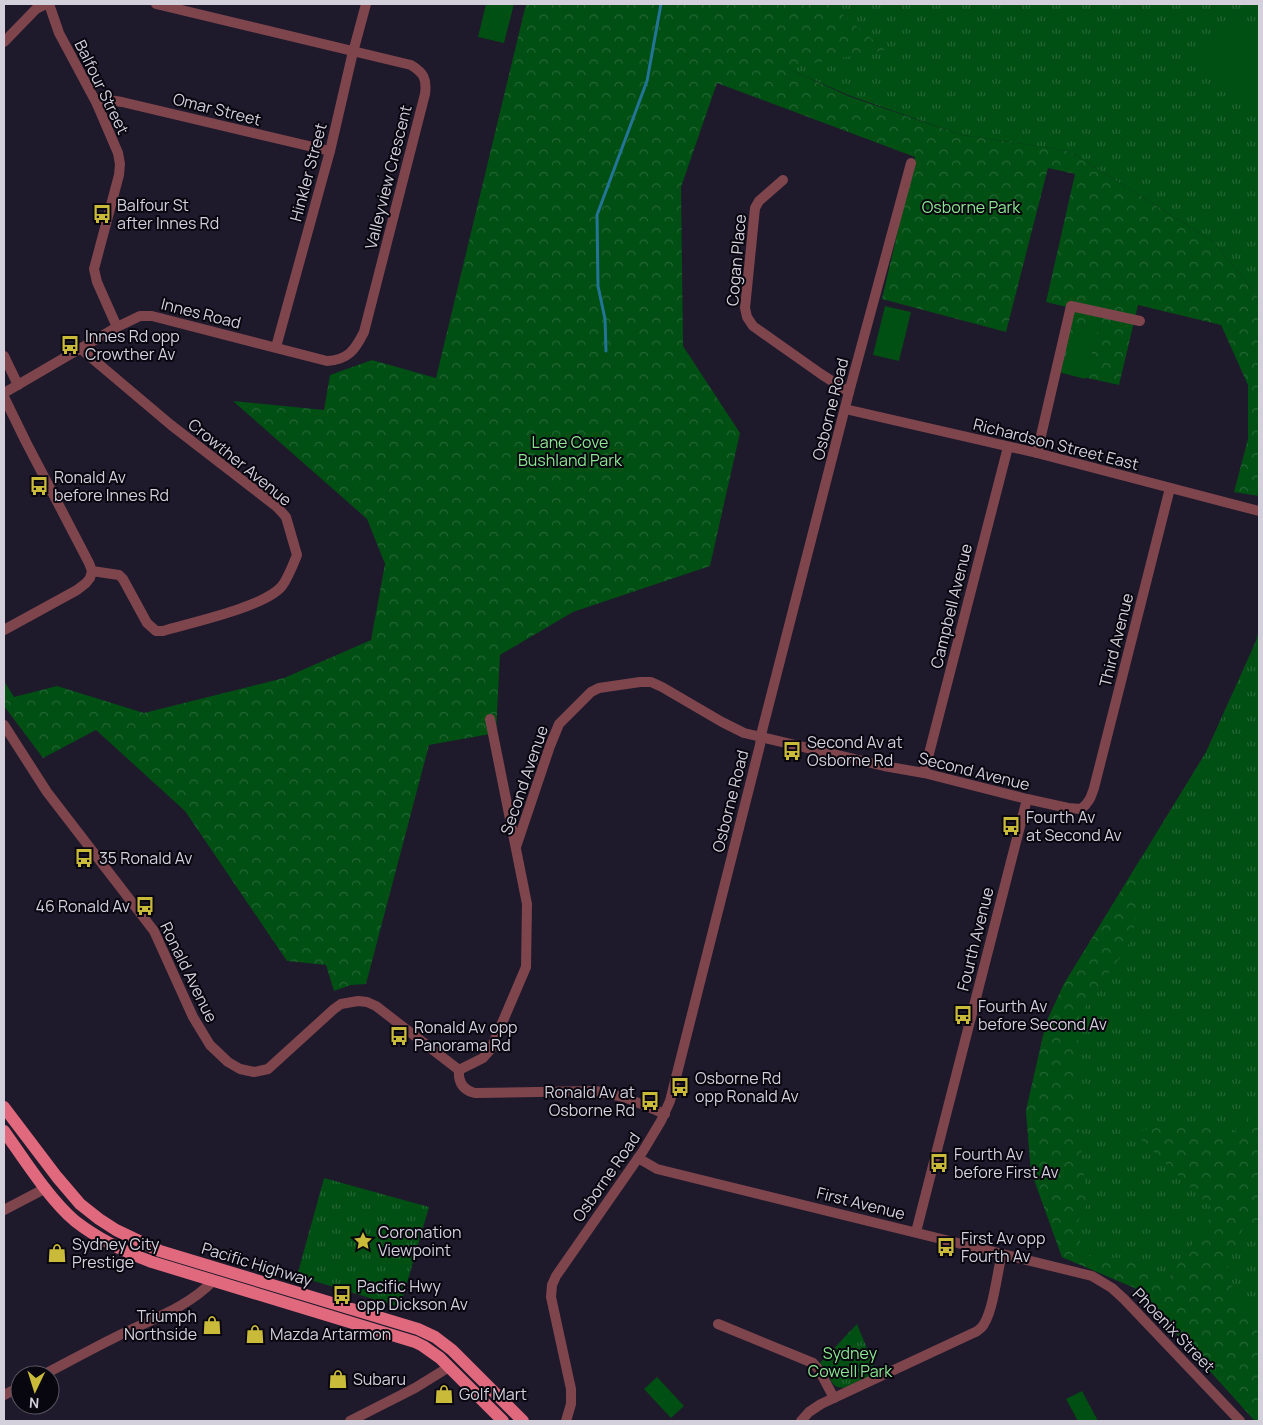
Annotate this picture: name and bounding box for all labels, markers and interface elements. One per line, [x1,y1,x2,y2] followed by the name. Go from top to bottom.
[70,36,134,138] street label: Balfour Street
[171,87,263,131] street label: Omar Street
[359,103,417,251] street label: Valleyview Crescent
[284,120,332,224] street label: Hinkler Street
[117,194,219,234] place label: Balfour St after Innes Rd
[922,196,1021,218] park label: Osborne Park
[91,203,113,225] bus stop icon: Balfour St after Innes Rd
[721,213,751,307] street label: Cogan Place
[159,292,243,334] street label: Innes Road
[85,325,180,365] place label: Innes Rd opp Crowther Av
[59,334,81,356] bus stop icon: Innes Rd opp Crowther Av
[807,356,853,462] street label: Osborne Road
[184,413,296,511] street label: Crowther Avenue
[971,413,1141,475] street label: Richardson Street East
[518,431,623,471] park label: Lane Cove Bushland Park
[54,466,169,506] place label: Ronald Av before Innes Rd
[28,475,50,497] bus stop icon: Ronald Av before Innes Rd
[925,541,977,671] street label: Campbell Avenue
[1094,591,1138,689] street label: Third Avenue
[495,722,553,838] street label: Second Avenue
[807,731,903,771] place label: Second Av at Osborne Rd
[781,740,803,762] bus stop icon: Second Av at Osborne Rd
[916,747,1032,795] street label: Second Avenue
[707,748,753,854] street label: Osborne Road
[1026,806,1122,846] place label: Fourth Av at Second Av
[1000,815,1022,837] bus stop icon: Fourth Av at Second Av
[73,847,95,869] bus stop icon: 35 Ronald Av
[99,847,192,869] place label: 35 Ronald Av
[951,885,999,993] street label: Fourth Avenue
[35,895,130,917] place label: 46 Ronald Av
[134,895,156,917] bus stop icon: 46 Ronald Av
[155,918,223,1026] street label: Ronald Avenue
[978,995,1107,1035] place label: Fourth Av before Second Av
[952,1004,974,1026] bus stop icon: Fourth Av before Second Av
[414,1016,518,1056] place label: Ronald Av opp Panorama Rd
[388,1025,410,1047] bus stop icon: Ronald Av opp Panorama Rd
[695,1067,799,1107] place label: Osborne Rd opp Ronald Av
[669,1076,691,1098] bus stop icon: Osborne Rd opp Ronald Av
[545,1081,635,1121] place label: Ronald Av at Osborne Rd
[639,1090,661,1112] bus stop icon: Ronald Av at Osborne Rd
[567,1128,645,1226] street label: Osborne Road
[954,1143,1059,1183] place label: Fourth Av before First Av
[928,1152,950,1174] bus stop icon: Fourth Av before First Av
[815,1181,907,1225] street label: First Avenue
[378,1221,462,1261] place label: Coronation Viewpoint
[961,1227,1045,1267] place label: First Av opp Fourth Av
[352,1230,374,1252] place icon: Coronation Viewpoint
[72,1233,160,1273] place label: Sydney City Prestige
[935,1236,957,1258] bus stop icon: First Av opp Fourth Av
[199,1237,316,1291] street label: Pacific Highway
[46,1242,68,1264] shop icon: Sydney City Prestige
[357,1275,468,1315] place label: Pacific Hwy opp Dickson Av
[1128,1283,1220,1377] street label: Phoenix Street
[331,1284,353,1306] bus stop icon: Pacific Hwy opp Dickson Av
[124,1305,197,1345] place label: Triumph Northside
[201,1314,223,1336] shop icon: Triumph Northside
[244,1323,266,1345] shop icon: Mazda Artarmon
[270,1323,391,1345] place label: Mazda Artarmon
[808,1342,893,1382] park label: Sydney Cowell Park
[10,1365,60,1415] north arrow
[327,1368,349,1390] shop icon: Subaru
[353,1368,406,1390] place label: Subaru
[433,1383,455,1405] shop icon: Golf Mart
[459,1383,527,1405] place label: Golf Mart
[28,1394,40,1413] text: N

